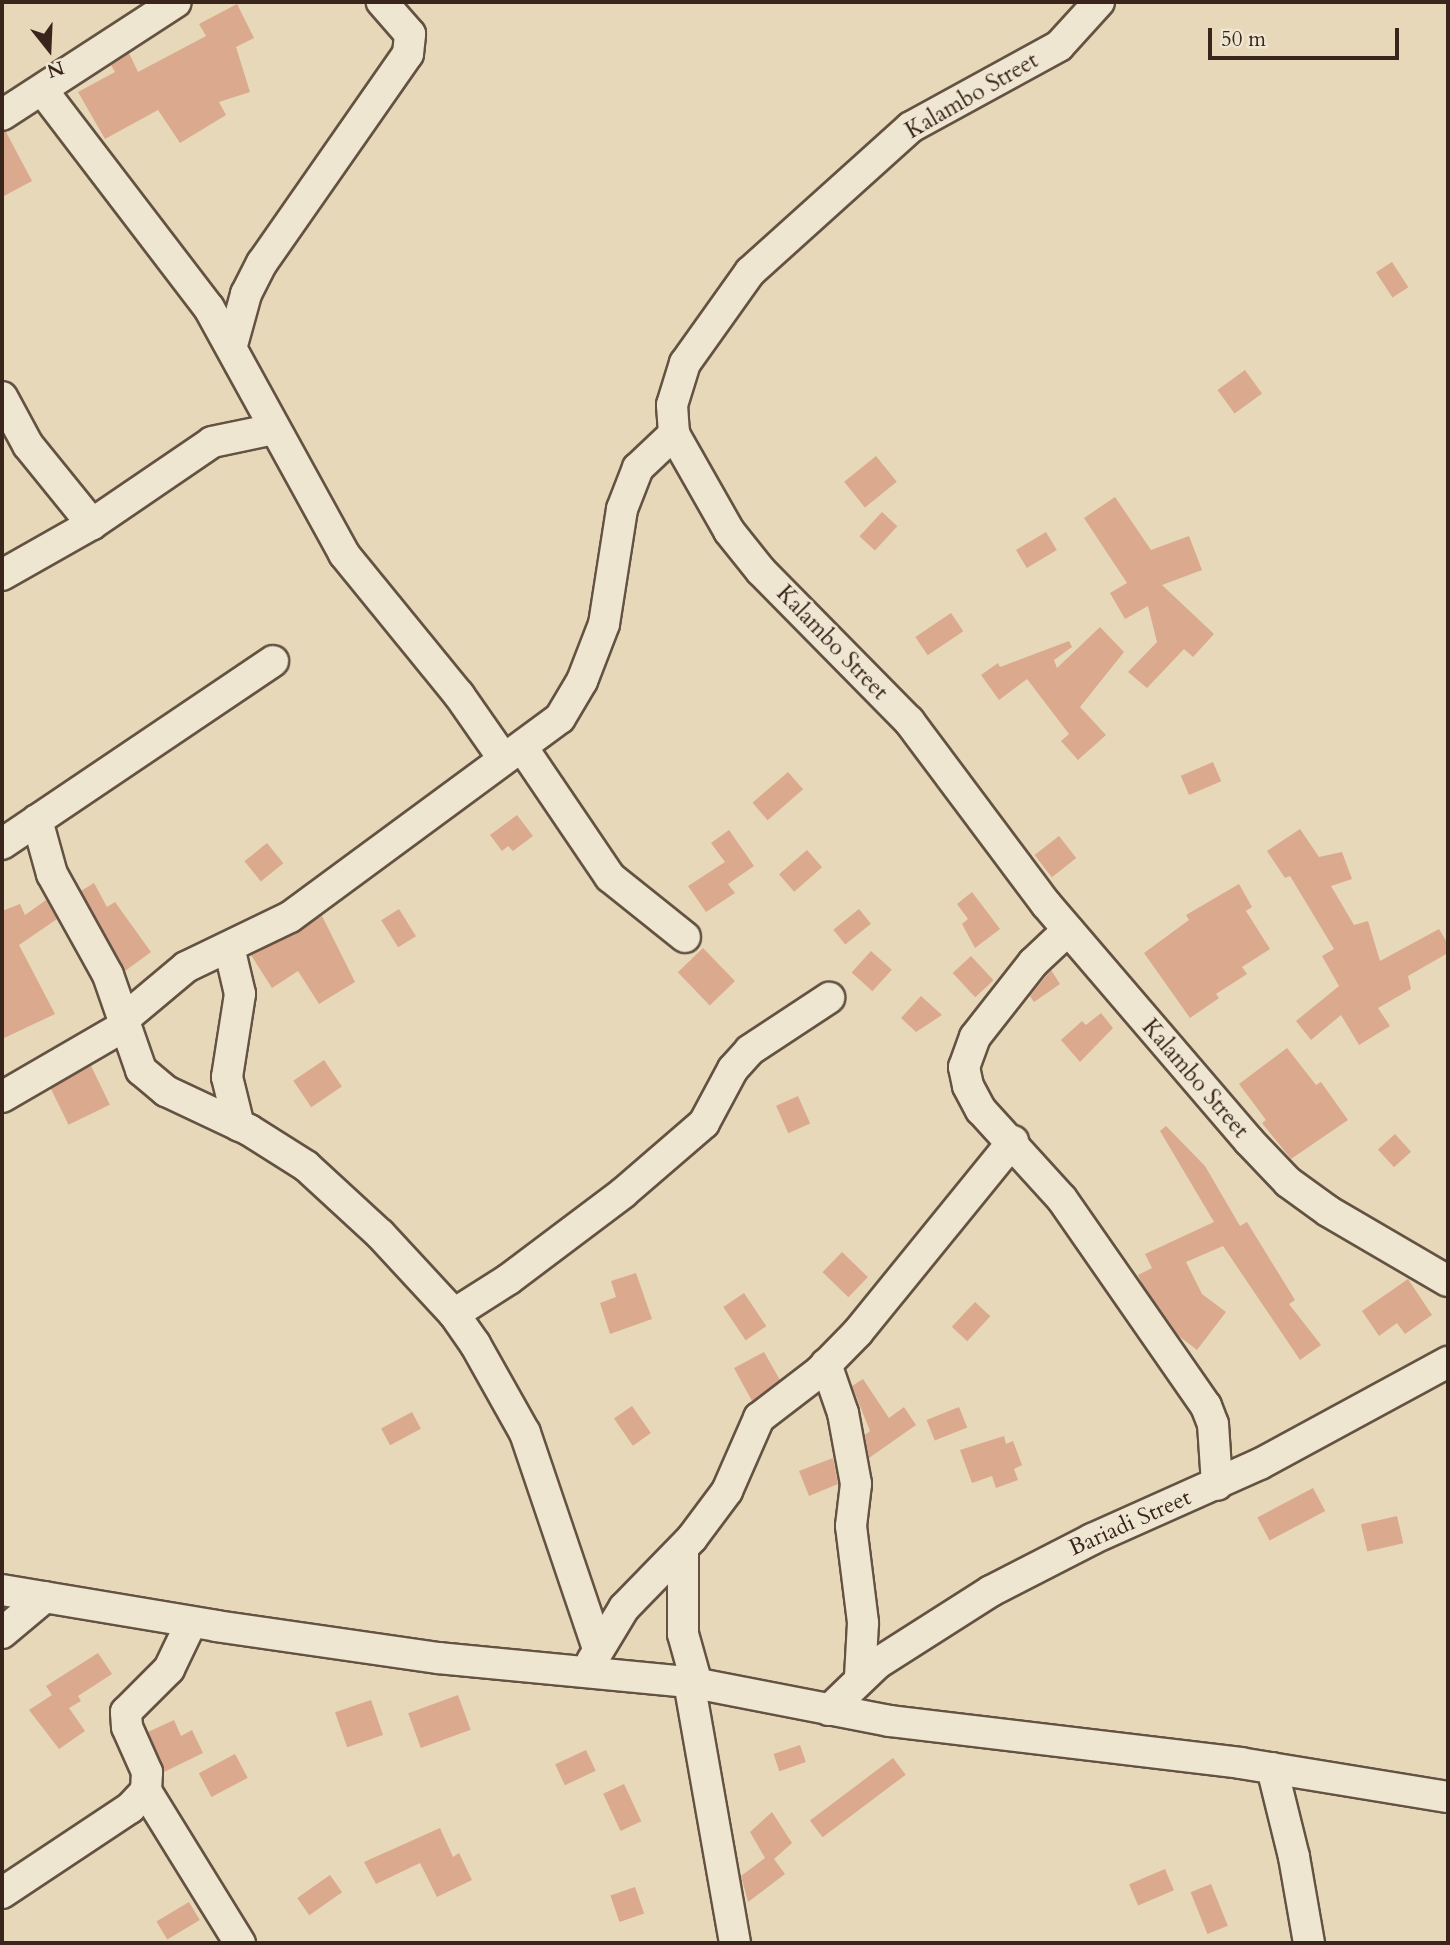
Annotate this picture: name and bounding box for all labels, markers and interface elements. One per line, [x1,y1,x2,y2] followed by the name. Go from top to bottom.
[14,14,84,84] north arrow
[1212,14,1403,58] scale bar
[1221,25,1266,54] text: 50 m
[901,47,1043,145] street label: Kalambo Street
[44,54,67,84] text: N
[770,580,894,706] street label: Kalambo Street
[1136,1014,1254,1144] street label: Kalambo Street
[1065,1484,1195,1562] street label: Bariadi Street

